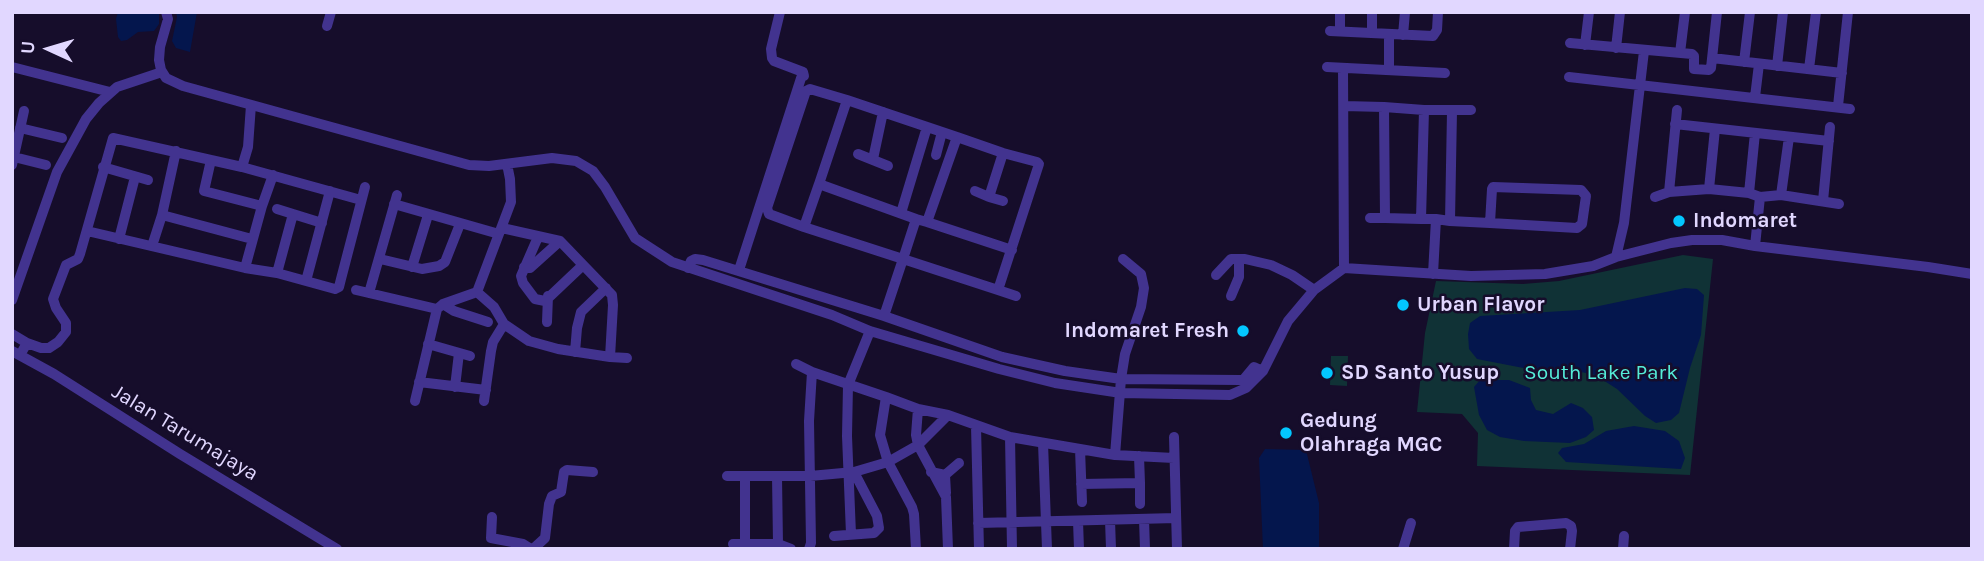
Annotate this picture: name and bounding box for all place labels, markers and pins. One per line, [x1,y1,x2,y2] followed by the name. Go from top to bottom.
[1693,208,1797,234] place label: Indomaret
[1671,213,1687,229] marker: Indomaret
[1417,292,1544,318] place label: Urban Flavor
[1395,297,1411,313] marker: Urban Flavor
[1065,318,1229,344] place label: Indomaret Fresh
[1235,323,1251,339] marker: Indomaret Fresh
[1341,360,1499,386] place label: SD Santo Yusup
[1319,365,1335,381] marker: SD Santo Yusup
[1300,408,1442,458] place label: Gedung Olahraga MGC
[1278,425,1294,441] marker: Gedung Olahraga MGC

